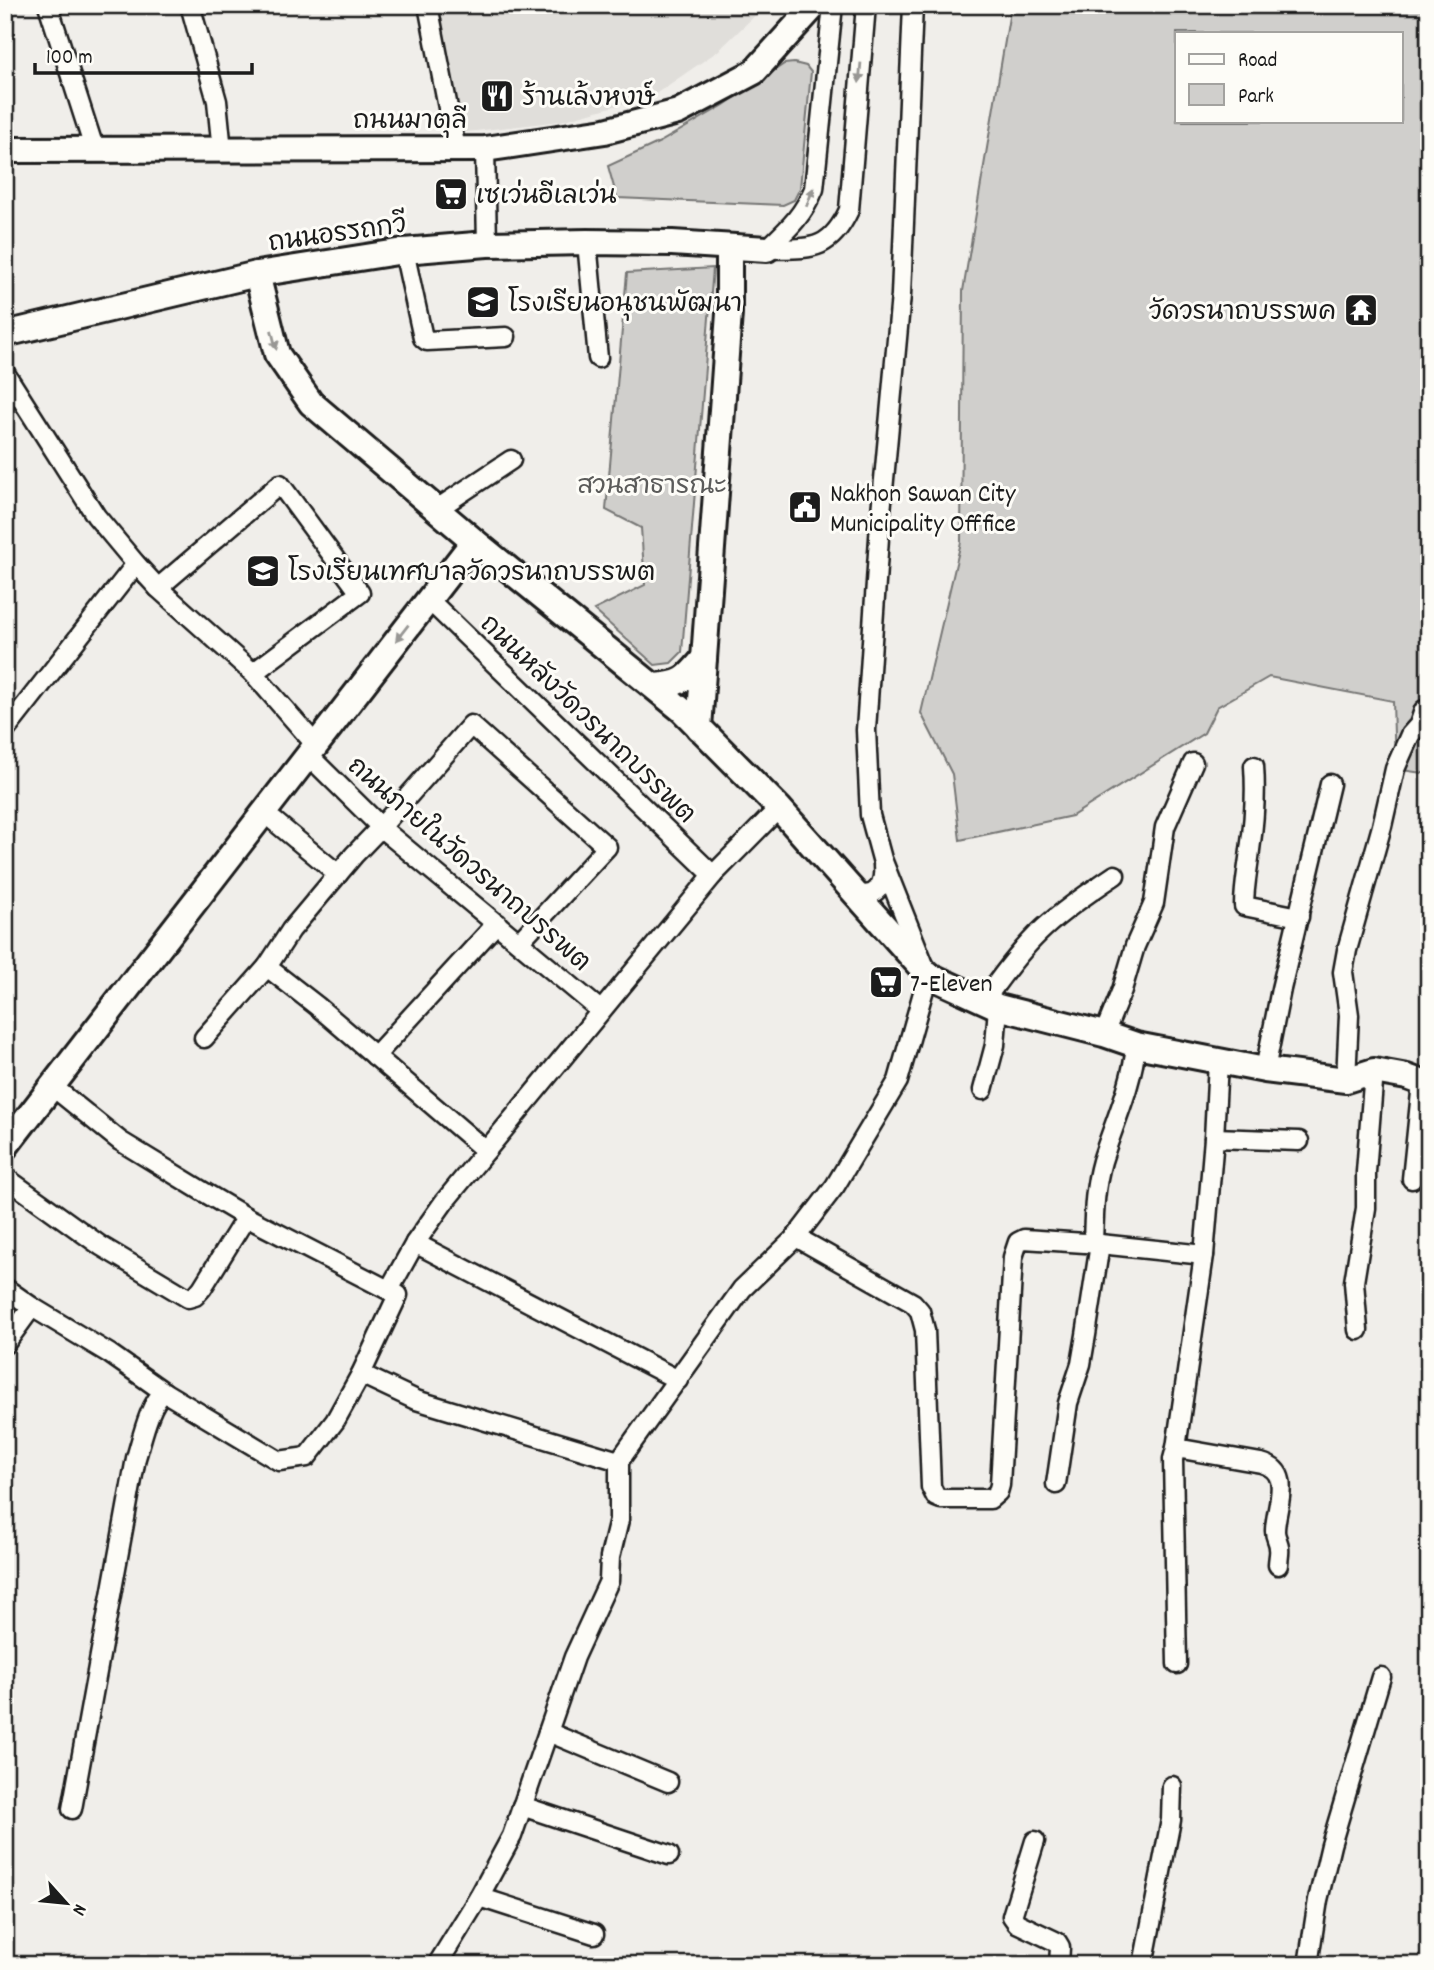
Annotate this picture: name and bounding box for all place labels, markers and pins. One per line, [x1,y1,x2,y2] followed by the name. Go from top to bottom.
[478,77,516,115] restaurant icon: ร้านเล้งหงษ์
[522,80,656,118] place label: ร้านเล้งหงษ์
[432,175,470,213] supermarket icon: เซเว่นอีเลเว่น
[476,179,617,216] place label: เซเว่นอีเลเว่น
[464,283,502,321] school or university icon: โรงเรียนอนุชนพัฒนา
[508,286,742,324] place label: โรงเรียนอนุชนพัฒนา
[1342,291,1380,329] temple icon: วัดวรนาถบรรพค
[1149,295,1336,332] place label: วัดวรนาถบรรพค
[830,477,1016,544] place label: Nakhon Sawan City Municipality Offfice
[786,488,824,526] public building icon: Nakhon Sawan City Municipality Offfice
[244,552,282,590] school or university icon: โรงเรียนเทศบาลวัดวรนาถบรรพต
[288,555,656,593] place label: โรงเรียนเทศบาลวัดวรนาถบรรพต
[867,963,905,1001] supermarket icon: 7-Eleven
[910,967,993,1004] place label: 7-Eleven

